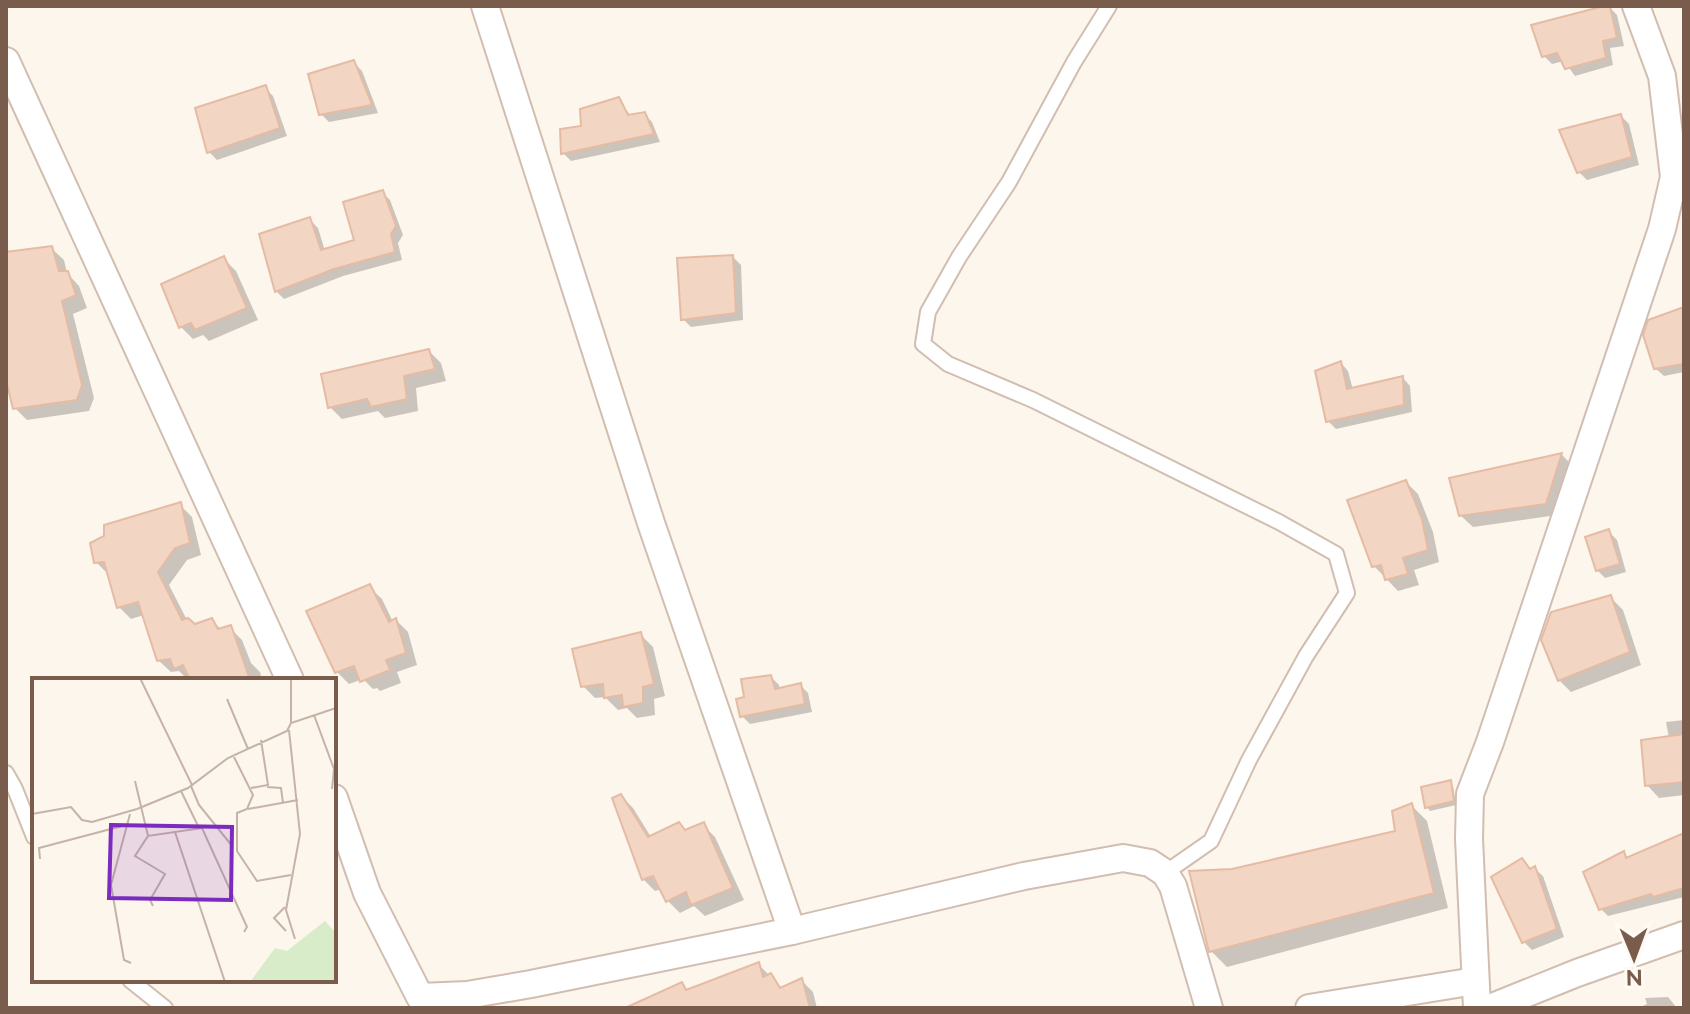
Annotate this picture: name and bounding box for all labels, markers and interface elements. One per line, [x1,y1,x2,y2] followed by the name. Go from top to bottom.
[32,678,336,982] inset map
[1594,918,1674,998] north arrow
[1626,965,1643,991] text: N

